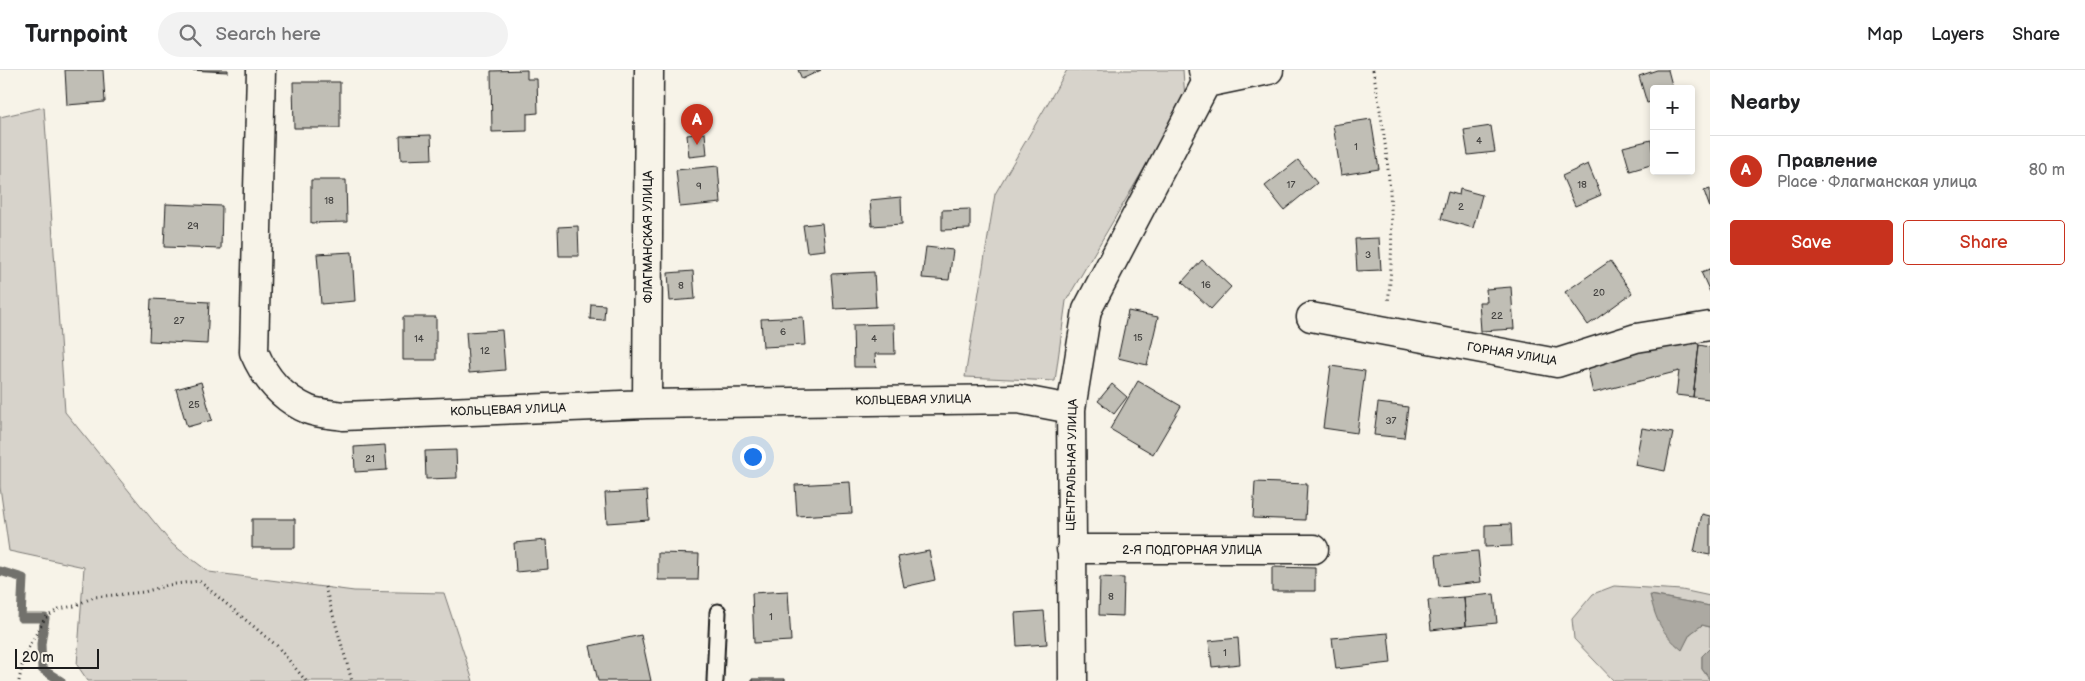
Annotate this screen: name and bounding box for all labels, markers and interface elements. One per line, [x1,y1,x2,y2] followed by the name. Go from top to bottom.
[158,12,508,57] search box
[25,20,128,49] text: Turnpoint
[176,21,204,49] icon: search
[216,23,321,46] text: Search here
[1867,24,1903,45] text: Map
[1931,24,1984,45] text: Layers
[2012,24,2060,45] text: Share
[1650,85,1695,175] map controls
[1650,85,1695,130] button: +
[1730,90,1800,115] text: Nearby
[681,104,713,145] pin: A
[1650,130,1695,175] button: −
[1476,135,1482,147] house number: 4
[1354,141,1358,153] house number: 1
[1777,150,1877,173] text: Правление
[1741,161,1751,180] text: A
[2029,161,2065,180] text: 80 m
[641,170,656,303] street label: ФЛАГМАНСКАЯ УЛИЦА
[1777,173,1977,192] text: Place · Флагманская улица
[1287,179,1295,191] house number: 17
[1577,179,1587,191] house number: 18
[696,180,702,192] house number: 9
[324,195,334,207] house number: 18
[1458,201,1464,213] house number: 2
[187,220,199,232] house number: 29
[1730,220,1893,265] button: Save
[1903,220,2065,265] button: Share
[1365,249,1371,261] house number: 3
[1201,279,1211,291] house number: 16
[678,280,684,292] house number: 8
[1593,287,1605,299] house number: 20
[1491,310,1503,322] house number: 22
[174,315,184,327] house number: 27
[780,326,786,338] house number: 6
[1133,332,1143,344] house number: 15
[414,333,424,345] house number: 14
[871,333,877,345] house number: 4
[1466,339,1559,369] street label: ГОРНАЯ УЛИЦА
[480,345,490,357] house number: 12
[855,391,972,409] street label: КОЛЬЦЕВАЯ УЛИЦА
[1063,398,1081,531] street label: ЦЕНТРАЛЬНАЯ УЛИЦА
[188,399,200,411] house number: 25
[450,400,567,420] street label: КОЛЬЦЕВАЯ УЛИЦА
[1385,415,1397,427] house number: 37
[740,444,766,470] your location
[365,453,375,465] house number: 21
[1122,543,1263,558] street label: 2-Я ПОДГОРНАЯ УЛИЦА
[1108,591,1114,603] house number: 8
[769,611,773,623] house number: 1
[15,646,99,669] scale bar
[1223,647,1227,659] house number: 1
[22,649,54,666] text: 20 m

